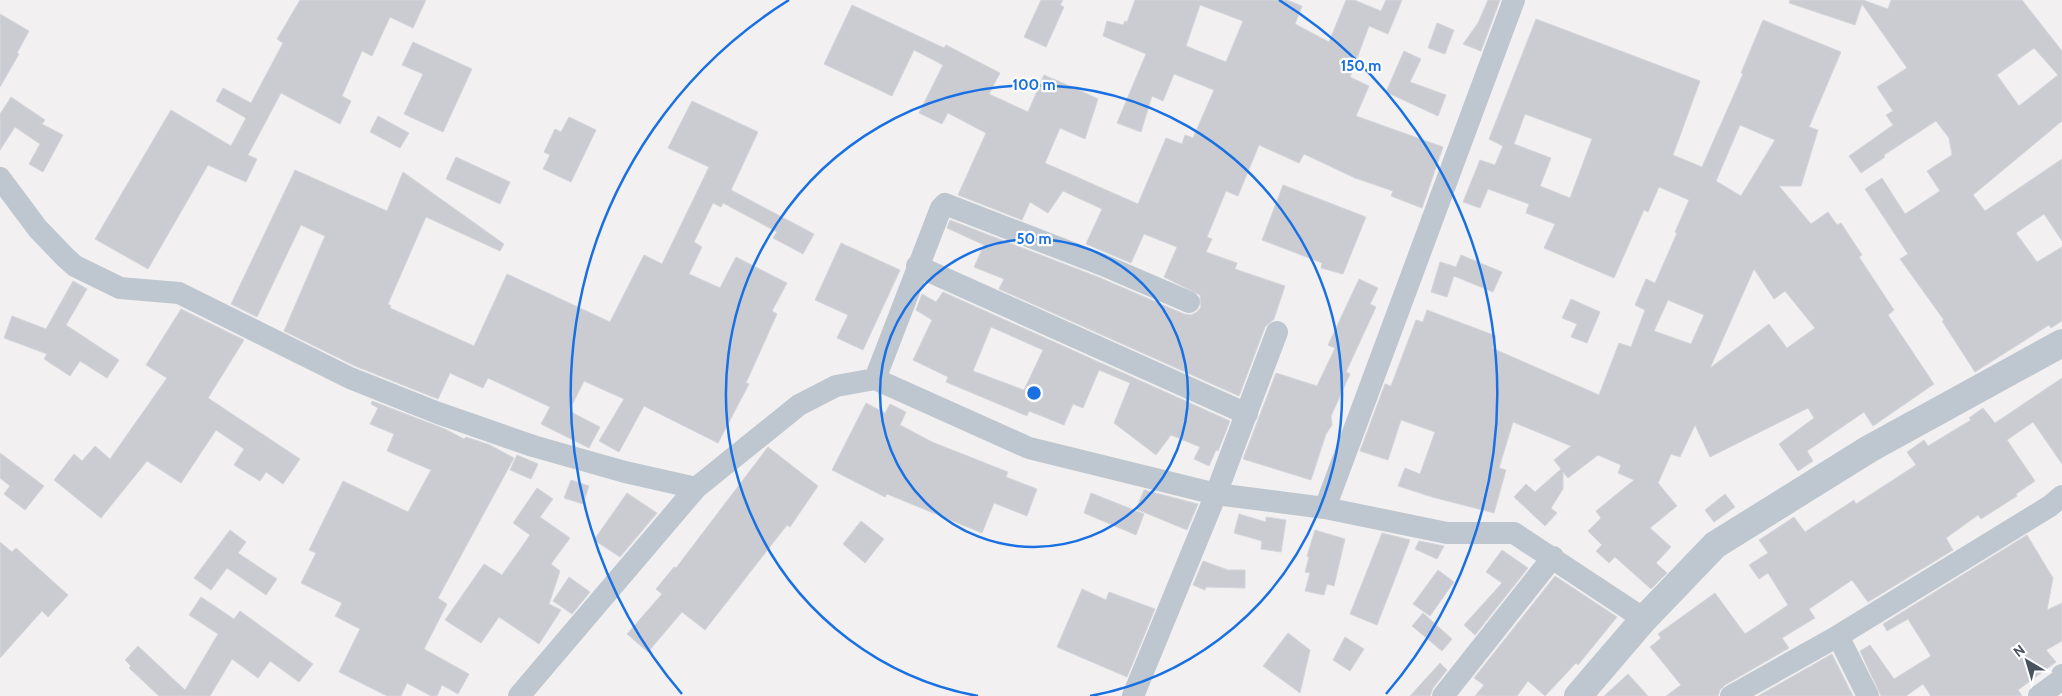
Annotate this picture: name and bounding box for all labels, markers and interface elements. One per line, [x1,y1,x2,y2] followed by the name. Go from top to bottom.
[1341,57,1381,75] text: 150 m
[1012,76,1056,94] text: 100 m
[1016,230,1052,248] text: 50 m
[1025,384,1043,402] centre of rings
[2002,636,2052,686] north arrow
[2010,641,2028,661] text: N

